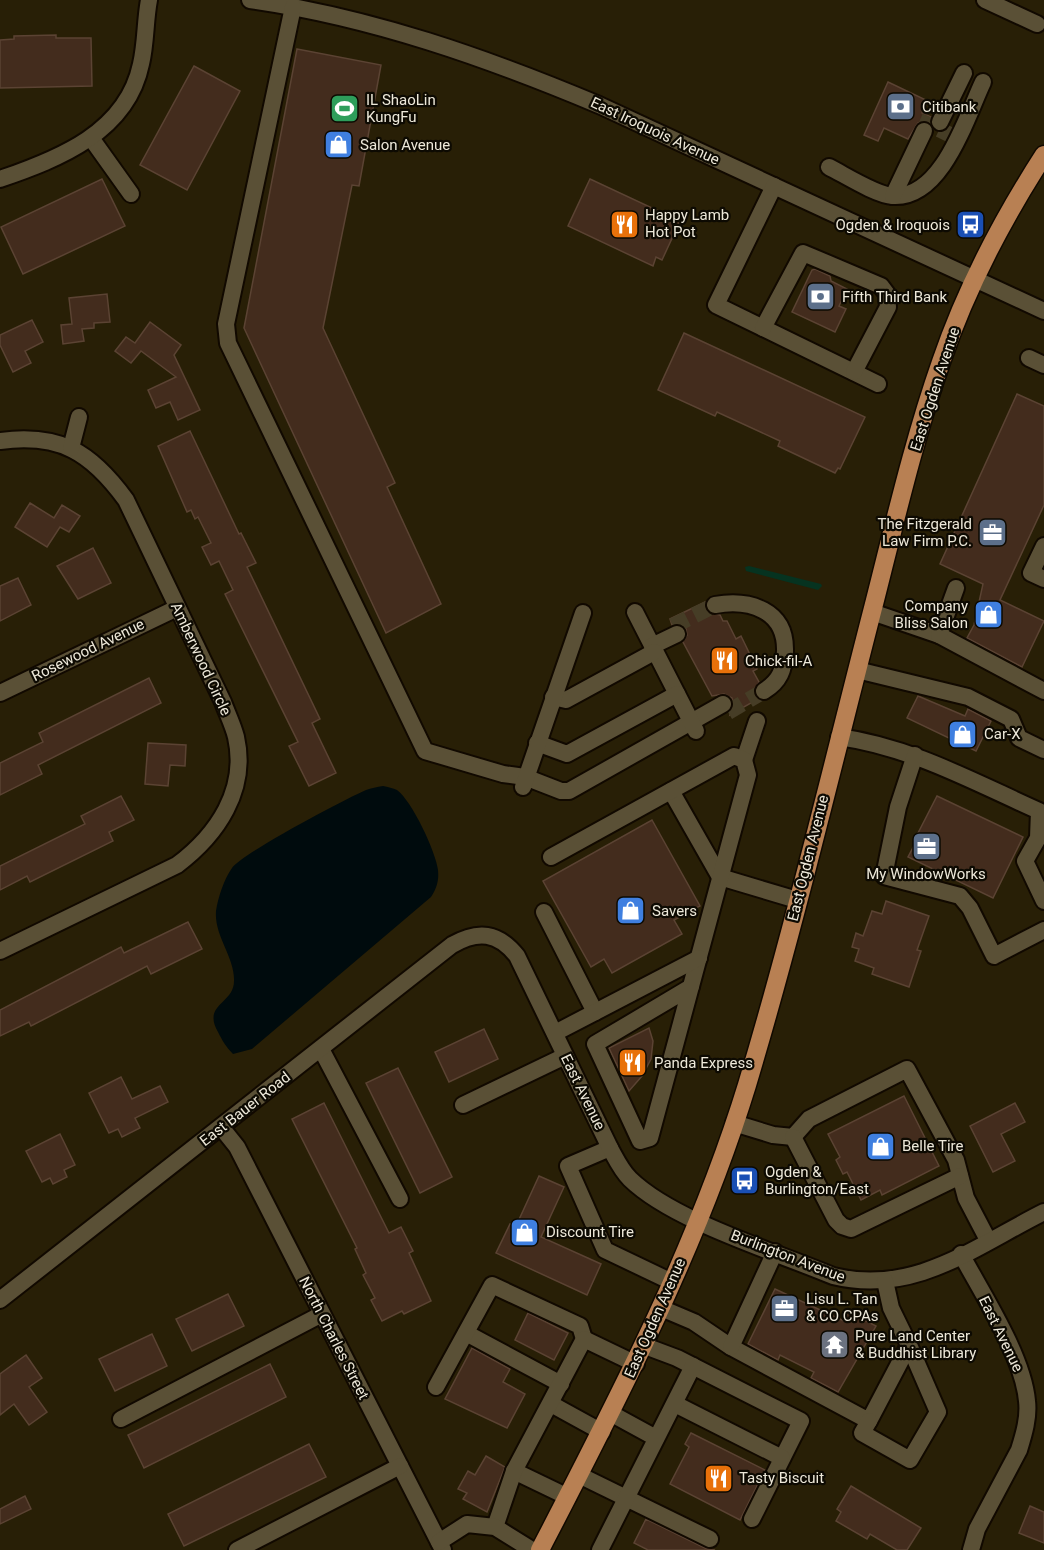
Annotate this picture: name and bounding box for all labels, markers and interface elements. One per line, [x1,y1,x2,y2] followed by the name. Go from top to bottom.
[366,91,436,126] place label: IL ShaoLin KungFu
[885,91,917,123] bank icon: Citibank
[329,93,361,125] sports icon: IL ShaoLin KungFu
[588,93,722,169] street label: East Iroquois Avenue
[922,98,977,116] place label: Citibank
[323,129,355,161] shop icon: Salon Avenue
[360,136,450,154] place label: Salon Avenue
[645,206,729,241] place label: Happy Lamb Hot Pot
[608,208,640,240] restaurant icon: Happy Lamb Hot Pot
[955,209,987,241] bus stop icon: Ogden & Iroquois
[835,216,950,234] place label: Ogden & Iroquois
[805,281,837,313] bank icon: Fifth Third Bank
[842,288,948,306] place label: Fifth Third Bank
[906,325,964,453] street label: East Ogden Avenue
[878,515,972,550] place label: The Fitzgerald Law Firm P.C.
[977,517,1009,549] office icon: The Fitzgerald Law Firm P.C.
[895,597,968,632] place label: Company Bliss Salon
[973,599,1005,631] shop icon: Company Bliss Salon
[167,600,235,719] street label: Amberwood Circle
[29,615,147,685] street label: Rosewood Avenue
[708,645,740,677] restaurant icon: Chick-fil-A
[745,652,812,670] place label: Chick-fil-A
[947,718,979,750] shop icon: Car-X
[984,725,1021,743] place label: Car-X
[784,793,832,923] street label: East Ogden Avenue
[910,831,942,863] office icon: My WindowWorks
[866,865,986,883] place label: My WindowWorks
[615,895,647,927] shop icon: Savers
[652,902,697,920] place label: Savers
[617,1047,649,1079] restaurant icon: Panda Express
[557,1051,609,1133] street label: East Avenue
[654,1054,753,1072] place label: Panda Express
[196,1068,294,1150] street label: East Bauer Road
[865,1130,897,1162] shop icon: Belle Tire
[902,1137,964,1155] place label: Belle Tire
[765,1163,869,1198] place label: Ogden & Burlington/East
[728,1165,760,1197] bus stop icon: Ogden & Burlington/East
[509,1216,541,1248] shop icon: Discount Tire
[546,1223,634,1241] place label: Discount Tire
[728,1226,848,1286] street label: Burlington Avenue
[620,1255,690,1381] street label: East Ogden Avenue
[295,1274,373,1403] street label: North Charles Street
[806,1290,879,1325] place label: Lisu L. Tan & CO CPAs
[769,1292,801,1324] office icon: Lisu L. Tan & CO CPAs
[975,1293,1027,1375] street label: East Avenue
[855,1327,976,1362] place label: Pure Land Center & Buddhist Library
[818,1329,850,1361] temple icon: Pure Land Center & Buddhist Library
[702,1462,734,1494] restaurant icon: Tasty Biscuit
[739,1469,824,1487] place label: Tasty Biscuit

